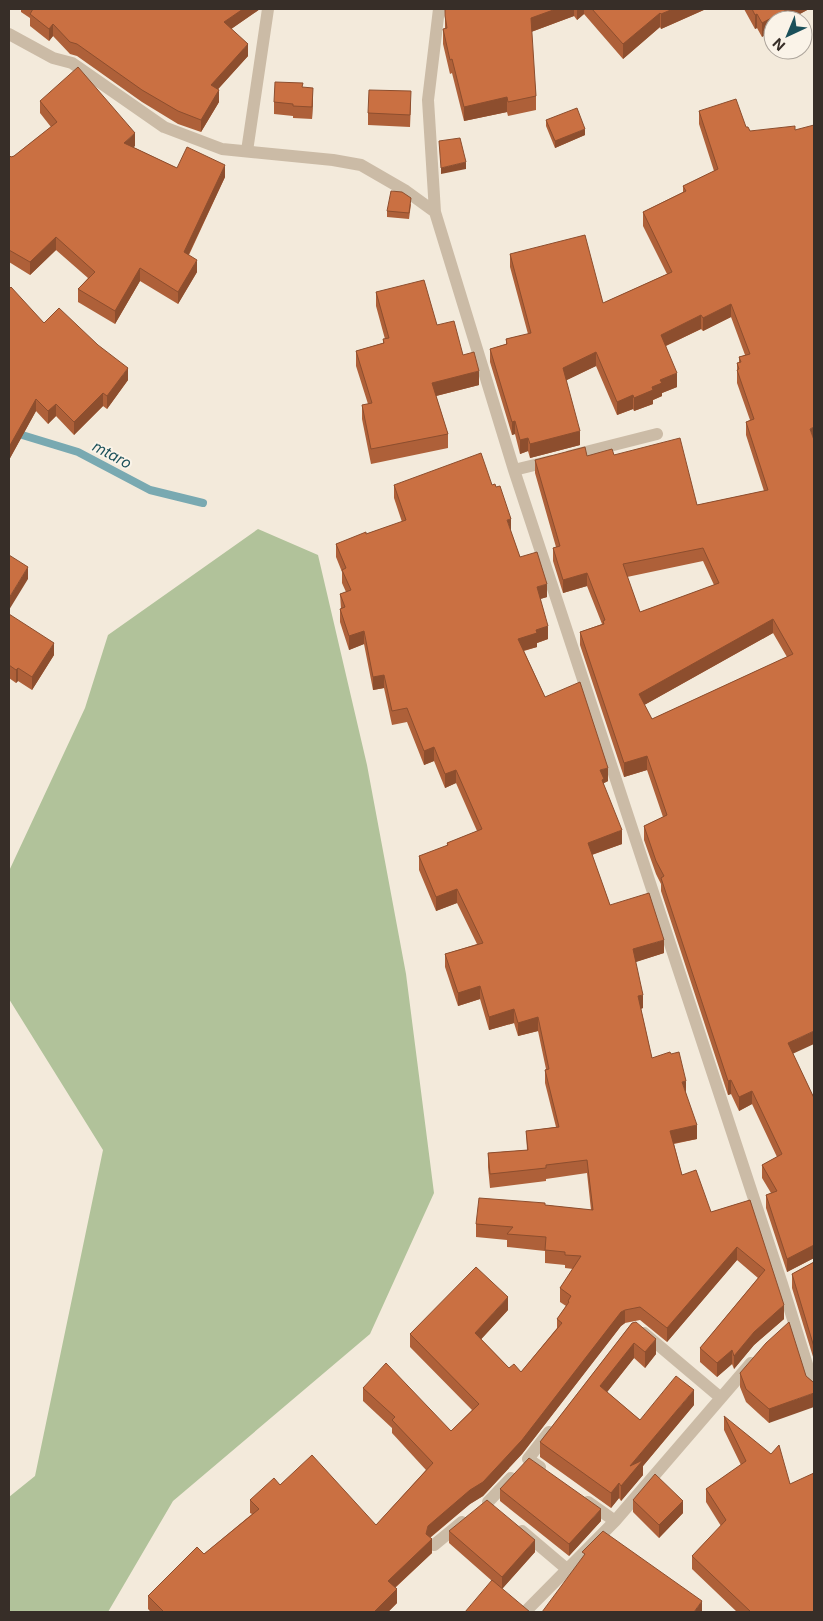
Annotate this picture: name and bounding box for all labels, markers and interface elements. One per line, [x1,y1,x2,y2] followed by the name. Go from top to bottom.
[763,10,813,60] north arrow
[769,35,788,55] text: N
[89,436,135,473] water label: mtaro

